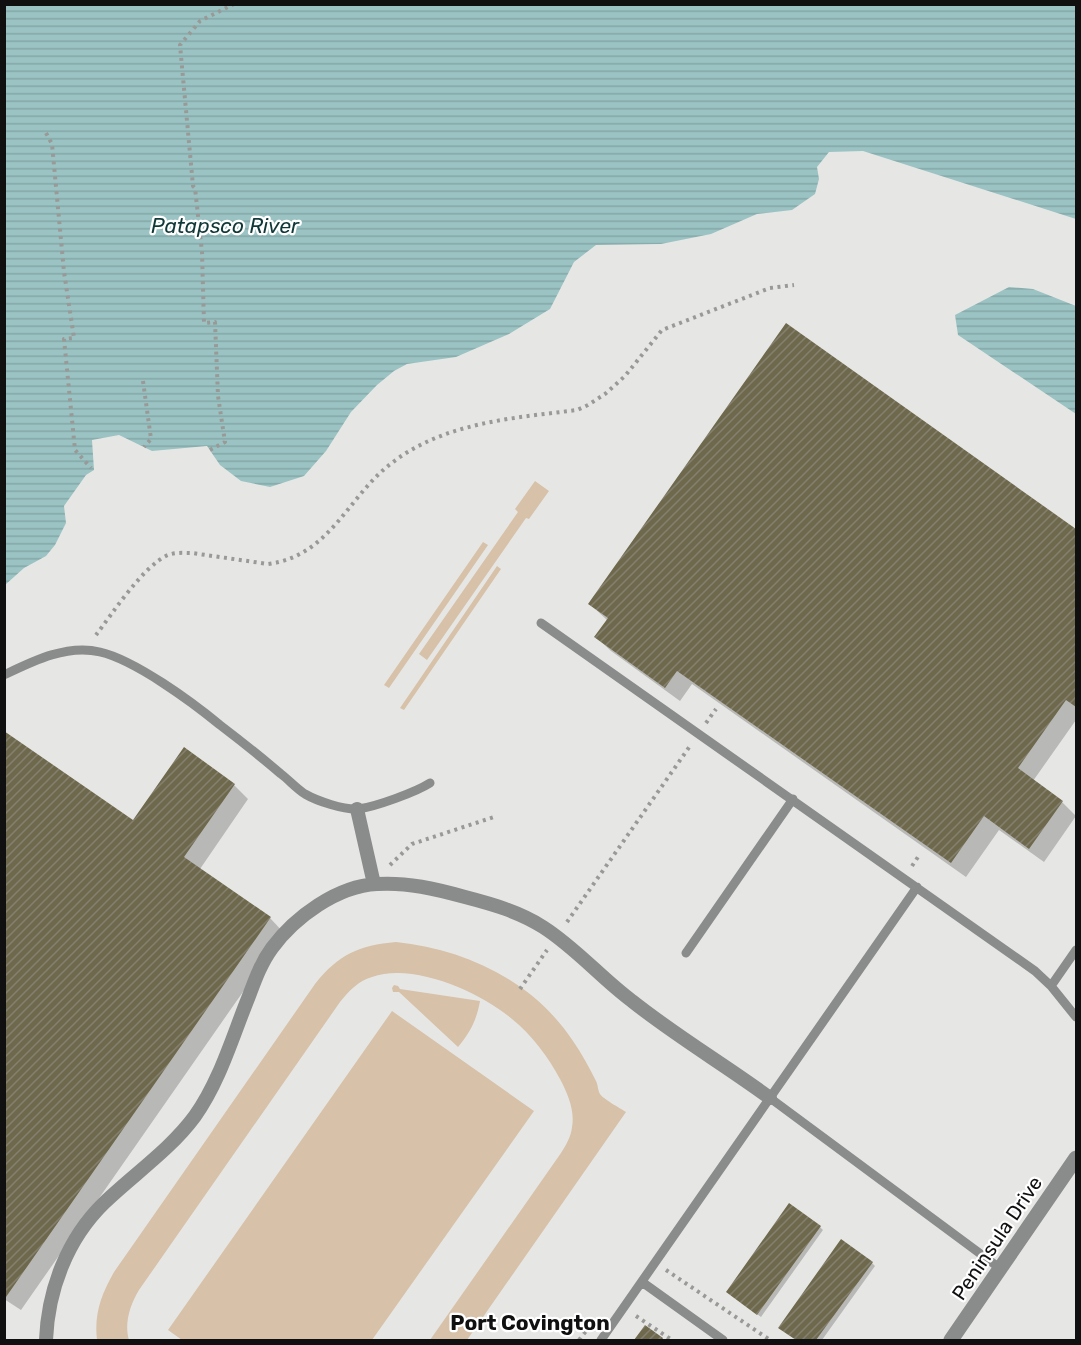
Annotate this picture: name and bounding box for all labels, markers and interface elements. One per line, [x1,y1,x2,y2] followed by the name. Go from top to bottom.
[151,213,300,238] water label: Patapsco River
[947,1172,1047,1304] street label: Peninsula Drive
[450,1310,610,1335] district label: Port Covington

